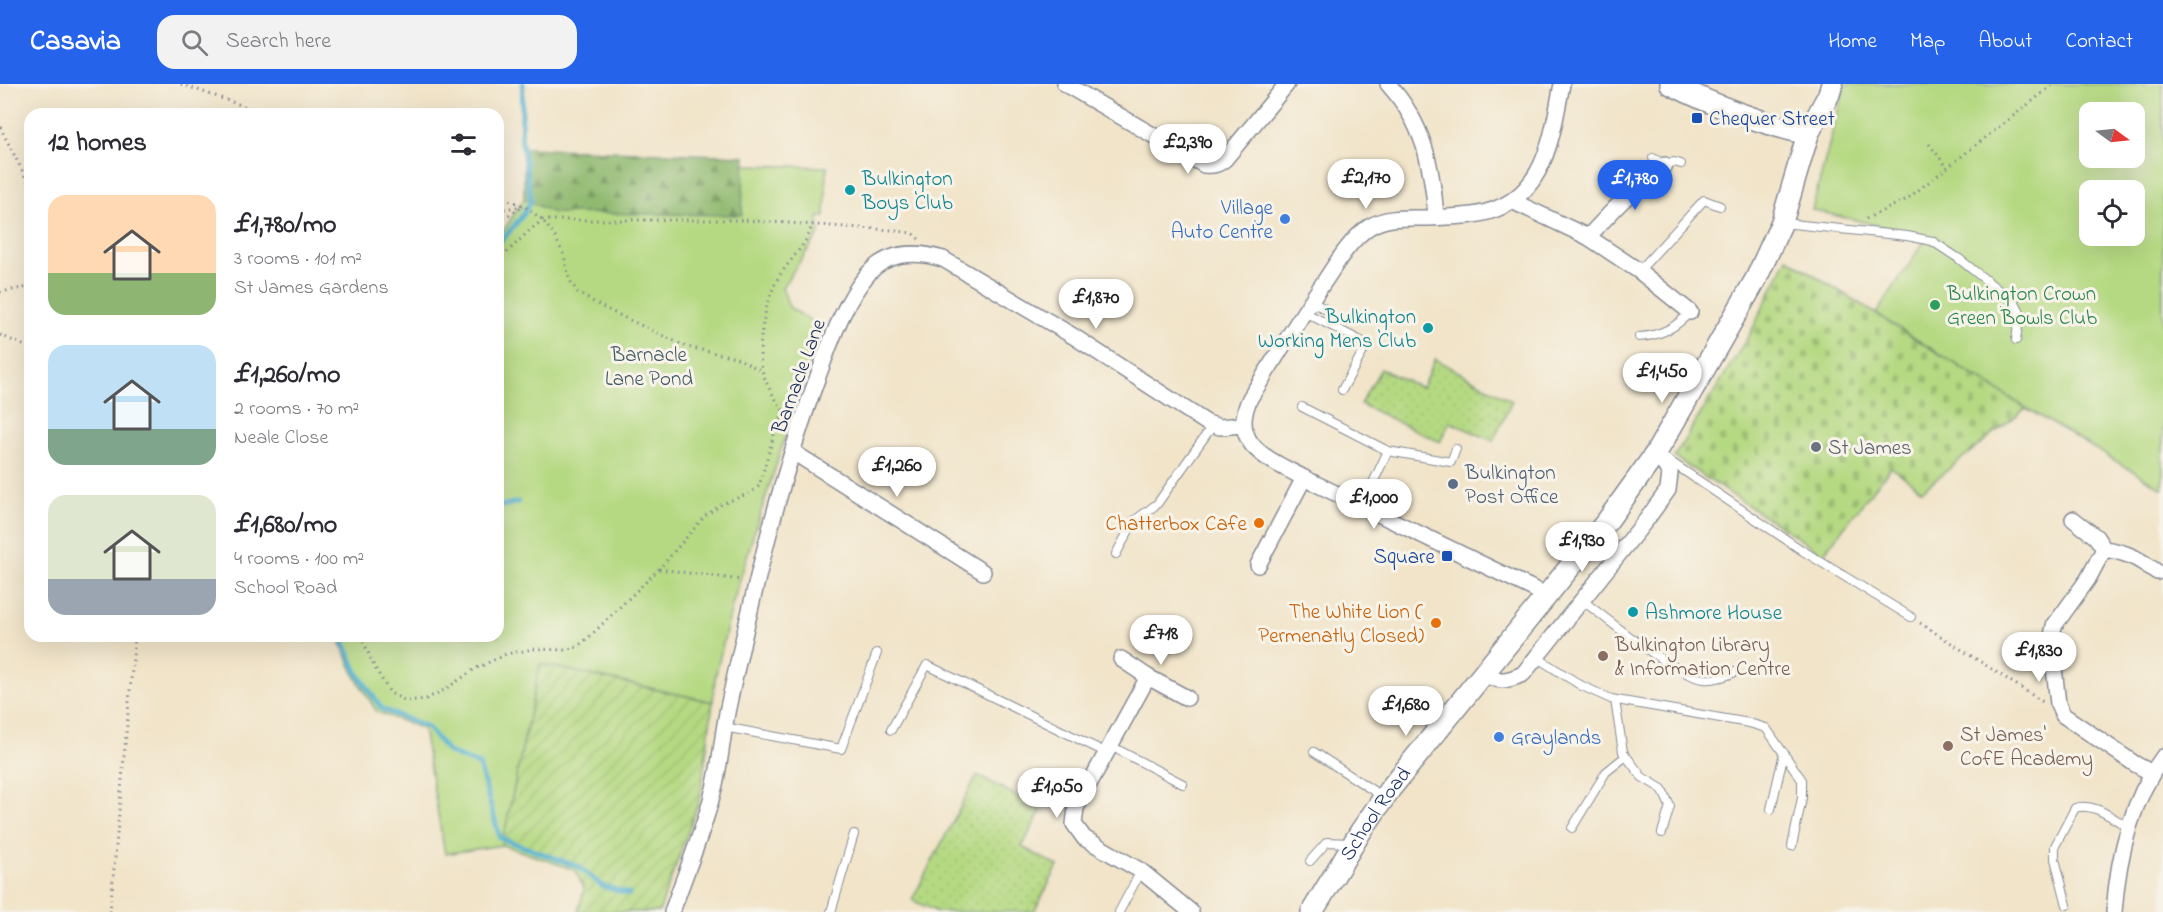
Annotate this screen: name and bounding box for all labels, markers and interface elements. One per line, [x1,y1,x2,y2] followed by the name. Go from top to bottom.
[157,15,577,69] search box
[30,22,121,63] text: Casavia
[178,26,211,59] icon: search
[226,26,331,58] text: Search here
[1828,27,1877,57] text: Home
[1910,27,1945,57] text: Map
[1978,27,2032,57] text: About
[2065,27,2133,57] text: Contact
[2079,102,2145,168] north arrow
[2079,102,2145,246] map controls
[1709,105,1835,135] place label: Chequer Street
[1690,111,1704,125] marker: Chequer Street
[1139,124,1237,175] pin: £2,390
[48,125,147,163] text: 12 homes
[447,128,480,161] icon: filters
[1164,129,1212,158] text: £2,390
[1317,159,1415,210] pin: £2,170
[1586,160,1684,211] pin: £1,780
[1341,164,1391,193] text: £2,170
[861,165,953,221] place label: Bulkington Boys Club
[1612,165,1658,194] text: £1,780
[2079,180,2145,246] button: locate
[843,183,857,197] marker: Bulkington Boys Club
[1171,194,1274,248] place label: Village Auto Centre
[234,207,337,245] text: £1,780/mo
[1278,212,1292,226] marker: Village Auto Centre
[96,219,168,291] icon: home
[234,245,362,274] text: 3 rooms · 101 m²
[234,274,389,303] text: St James Gardens
[1047,279,1145,330] pin: £1,870
[1946,280,2097,334] place label: Bulkington Crown Green Bowls Club
[1073,284,1119,313] text: £1,870
[1928,298,1942,312] marker: Bulkington Crown Green Bowls Club
[1258,303,1416,359] place label: Bulkington Working Mens Club
[765,315,835,439] street label: Barnacle Lane
[1421,321,1435,335] marker: Bulkington Working Mens Club
[605,341,693,395] park label: Barnacle Lane Pond
[1613,353,1711,404] pin: £1,450
[234,357,341,395] text: £1,260/mo
[1637,358,1687,387] text: £1,450
[96,369,168,441] icon: home
[234,395,359,424] text: 2 rooms · 70 m²
[234,424,328,453] text: Neale Close
[1828,434,1912,464] place label: St James
[1809,440,1823,454] marker: St James
[848,447,946,498] pin: £1,260
[872,452,922,481] text: £1,260
[1464,459,1559,513] place label: Bulkington Post Office
[1446,477,1460,491] marker: Bulkington Post Office
[1325,479,1423,530] pin: £1,000
[1350,484,1398,513] text: £1,000
[234,507,337,545] text: £1,680/mo
[1105,510,1248,540] place label: Chatterbox Cafe
[1252,516,1266,530] marker: Chatterbox Cafe
[96,519,168,591] icon: home
[1533,522,1631,573] pin: £1,930
[1559,527,1605,556] text: £1,930
[1374,543,1436,573] place label: Square
[234,545,364,574] text: 4 rooms · 100 m²
[1440,549,1454,563] marker: Square
[234,574,337,603] text: School Road
[1258,598,1424,654] place label: The White Lion ( Permenatly Closed)
[1645,599,1783,629] place label: Ashmore House
[1626,605,1640,619] marker: Ashmore House
[1125,615,1197,666] pin: £718
[1429,616,1443,630] marker: The White Lion ( Permenatly Closed)
[1144,620,1178,649] text: £718
[1614,631,1791,685] place label: Bulkington Library & Information Centre
[1990,632,2088,683] pin: £1,830
[2016,637,2062,666] text: £1,830
[1596,649,1610,663] marker: Bulkington Library & Information Centre
[1357,686,1455,737] pin: £1,680
[1382,691,1430,720] text: £1,680
[1960,721,2093,777] place label: St James' CofE Academy
[1511,724,1601,756] place label: Graylands
[1492,730,1506,744] marker: Graylands
[1941,739,1955,753] marker: St James' CofE Academy
[1333,761,1419,867] street label: School Road
[1008,768,1106,819] pin: £1,050
[1031,773,1083,802] text: £1,050

